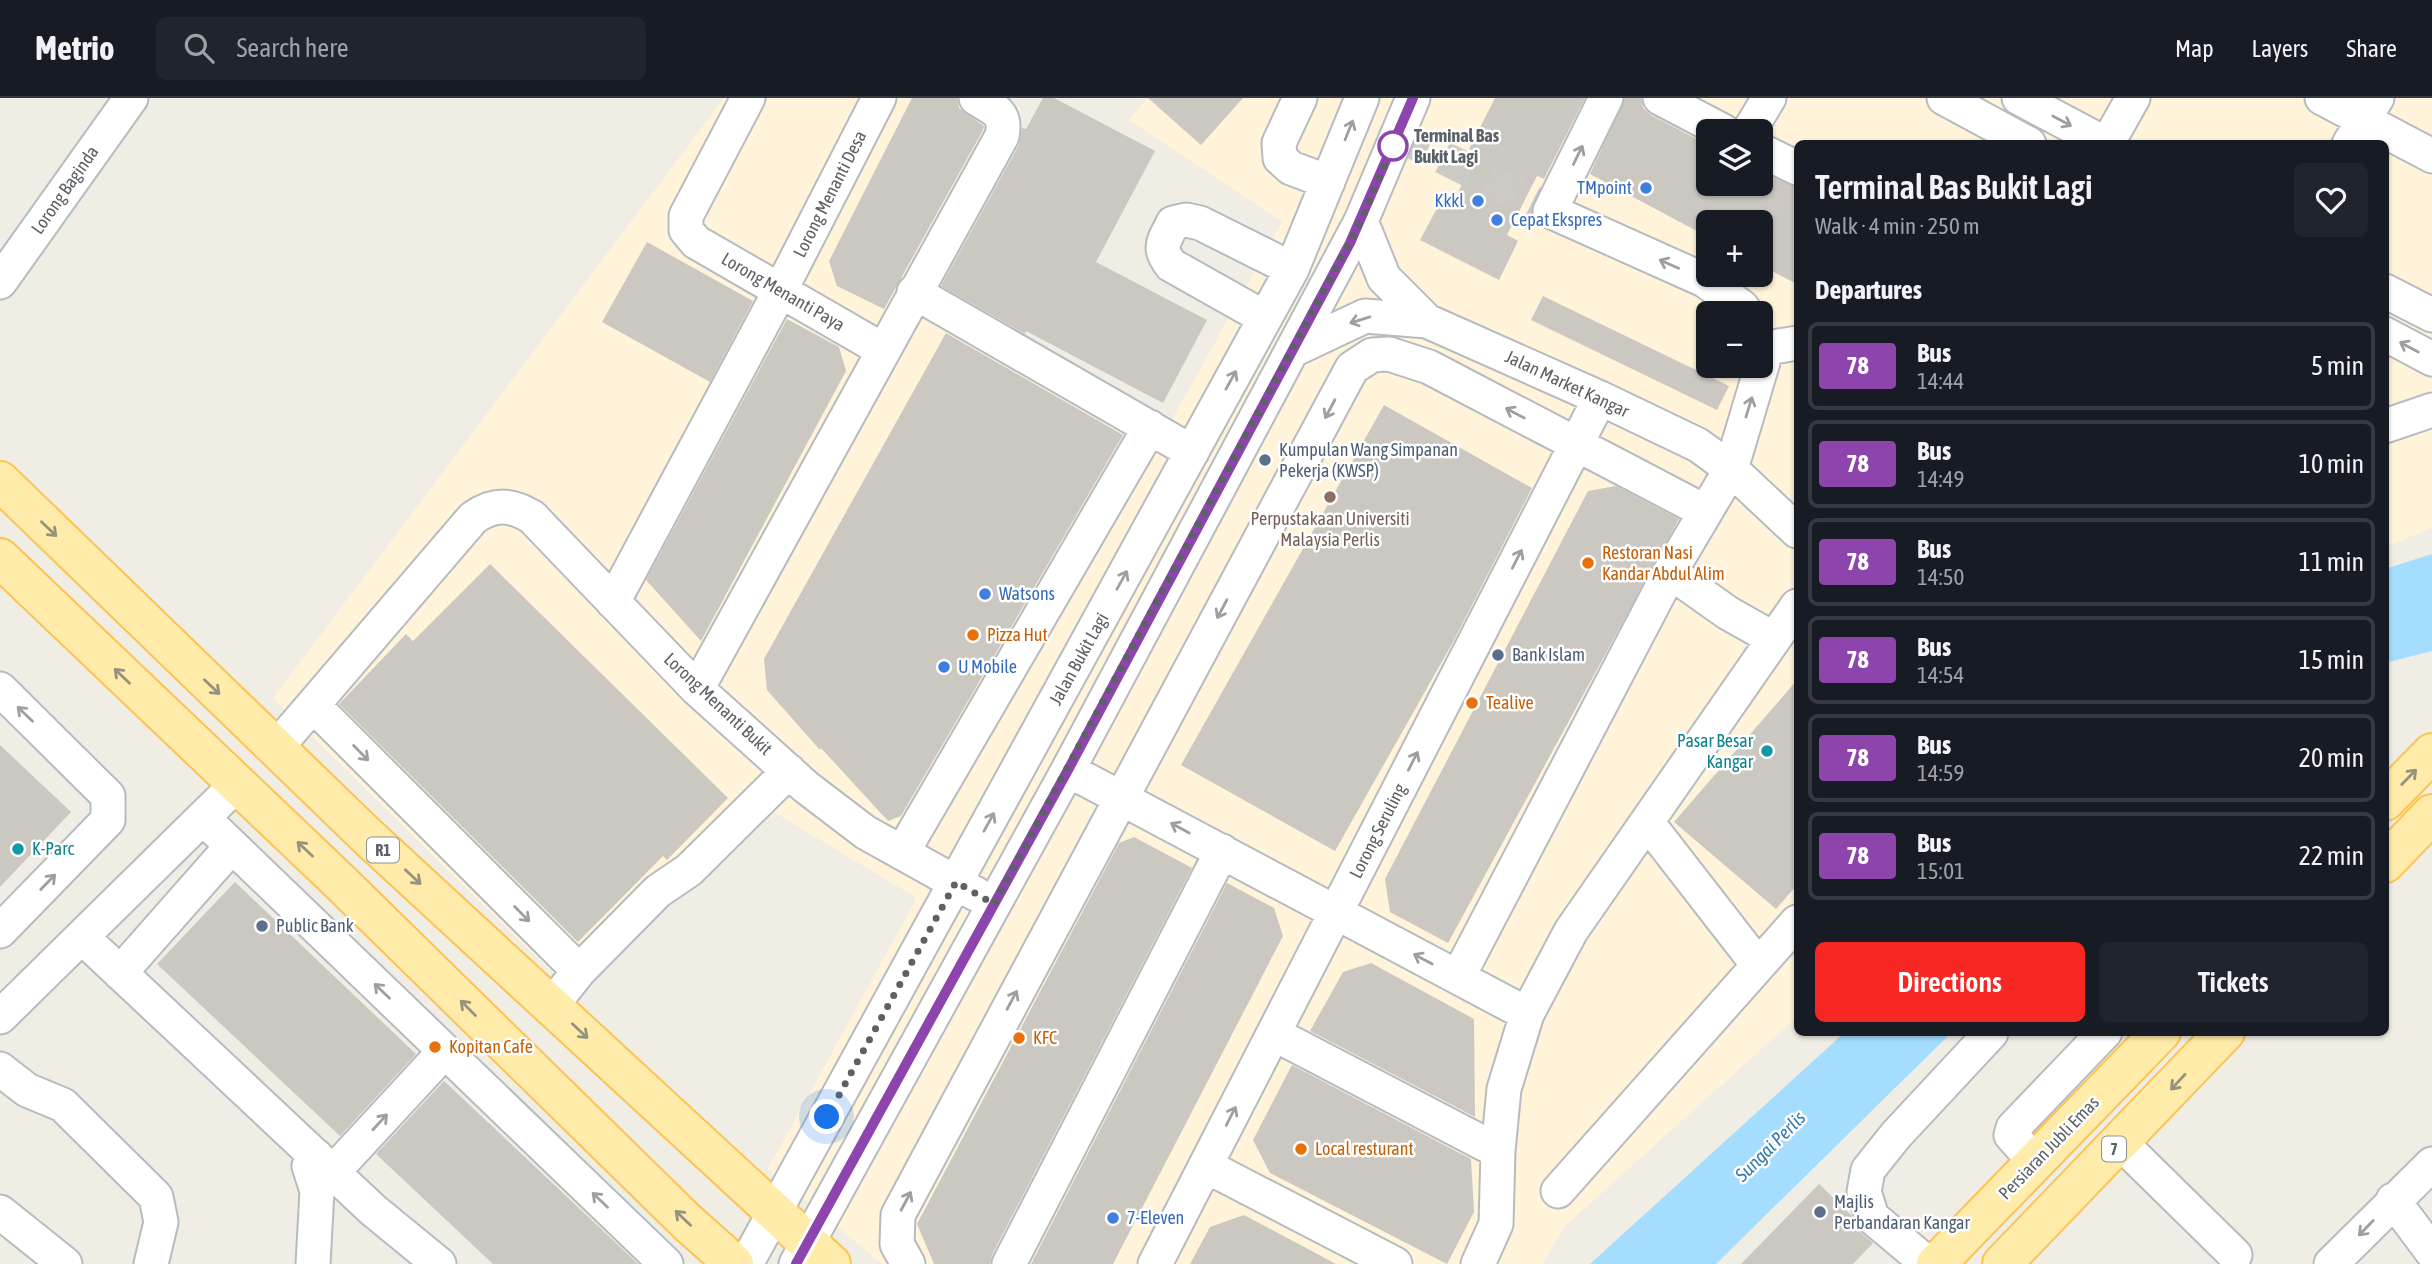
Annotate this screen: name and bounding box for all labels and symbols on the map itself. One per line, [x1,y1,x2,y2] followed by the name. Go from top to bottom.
[2052,114,2072,128] one-way arrow
[1343,120,1356,142] one-way arrow
[1414,125,1500,167] place label: Terminal Bas Bukit Lagi
[789,127,870,260] street label: Lorong Menanti Desa
[1378,131,1408,161] marker: Terminal Bas Bukit Lagi
[27,142,103,238] street label: Lorong Baginda
[1571,145,1585,166] one-way arrow
[1577,177,1632,198] place label: TMpoint
[1638,180,1654,196] marker: TMpoint
[1435,190,1464,211] place label: Kkkl
[1470,193,1486,209] marker: Kkkl
[1511,209,1602,230] place label: Cepat Ekspres
[1489,212,1505,228] marker: Cepat Ekspres
[718,248,848,335] street label: Lorong Menanti Paya
[1658,257,1680,270] one-way arrow
[1349,315,1371,328] one-way arrow
[2399,340,2419,354] one-way arrow
[1502,346,1633,422] street label: Jalan Market Kangar
[1224,371,1238,391] one-way arrow
[1744,396,1757,418] one-way arrow
[1323,398,1336,419] one-way arrow
[1505,406,1526,419] one-way arrow
[1279,439,1458,481] place label: Kumpulan Wang Simpanan Pekerja (KWSP)
[1257,452,1273,468] marker: Kumpulan Wang Simpanan Pekerja (KWSP)
[1322,489,1338,505] marker: Perpustakaan Universiti Malaysia Perlis
[1250,508,1410,550] place label: Perpustakaan Universiti Malaysia Perlis
[40,520,57,537] one-way arrow
[1602,542,1725,584] place label: Restoran Nasi Kandar Abdul Alim
[1511,549,1525,570] one-way arrow
[1580,555,1596,571] marker: Restoran Nasi Kandar Abdul Alim
[1116,570,1129,591] one-way arrow
[999,583,1055,604] place label: Watsons
[977,586,993,602] marker: Watsons
[1215,599,1229,619] one-way arrow
[1045,609,1112,708] street label: Jalan Bukit Lagi
[987,624,1048,645] place label: Pizza Hut
[965,627,981,643] marker: Pizza Hut
[1512,644,1585,665] place label: Bank Islam
[1490,647,1506,663] marker: Bank Islam
[660,648,777,759] street label: Lorong Menanti Bukit
[958,656,1017,677] place label: U Mobile
[936,659,952,675] marker: U Mobile
[114,667,131,684] one-way arrow
[204,678,221,695] one-way arrow
[1486,692,1534,713] place label: Tealive
[1464,695,1480,711] marker: Tealive
[17,706,34,723] one-way arrow
[1677,730,1754,772] place label: Pasar Besar Kangar
[1759,743,1775,759] marker: Pasar Besar Kangar
[353,745,370,762] one-way arrow
[1407,751,1421,772] one-way arrow
[2400,769,2417,786] one-way arrow
[1345,780,1410,882] street label: Lorong Seruling
[983,812,996,833] one-way arrow
[1170,821,1191,834] one-way arrow
[32,838,74,859] place label: K-Parc
[367,838,399,862] road number: R1
[10,841,26,857] marker: K-Parc
[297,841,314,858] one-way arrow
[404,869,421,886] one-way arrow
[39,874,56,891] one-way arrow
[514,906,531,923] one-way arrow
[276,915,354,936] place label: Public Bank
[254,918,270,934] marker: Public Bank
[1414,952,1434,966] one-way arrow
[374,983,391,1000] one-way arrow
[1006,990,1020,1011] one-way arrow
[460,999,477,1016] one-way arrow
[571,1023,588,1040] one-way arrow
[1033,1027,1057,1048] place label: KFC
[1011,1030,1027,1046] marker: KFC
[449,1036,533,1057] place label: Kopitan Cafe
[427,1039,443,1055] marker: Kopitan Cafe
[2170,1073,2187,1090] one-way arrow
[1994,1092,2103,1204] street label: Persiaran Jubli Emas
[809,1099,844,1134] your location
[1225,1106,1239,1127] one-way arrow
[1730,1106,1810,1186] water label: Sungai Perlis
[371,1114,388,1131] one-way arrow
[2102,1136,2126,1162] road number: 7
[1315,1138,1414,1159] place label: Local resturant
[1293,1141,1309,1157] marker: Local resturant
[591,1191,608,1208] one-way arrow
[899,1191,913,1212] one-way arrow
[1834,1191,1970,1233] place label: Majlis Perbandaran Kangar
[1812,1204,1828,1220] marker: Majlis Perbandaran Kangar
[1127,1207,1184,1228] place label: 7-Eleven
[675,1210,692,1227] one-way arrow
[1105,1210,1121,1226] marker: 7-Eleven
[2357,1219,2374,1236] one-way arrow

